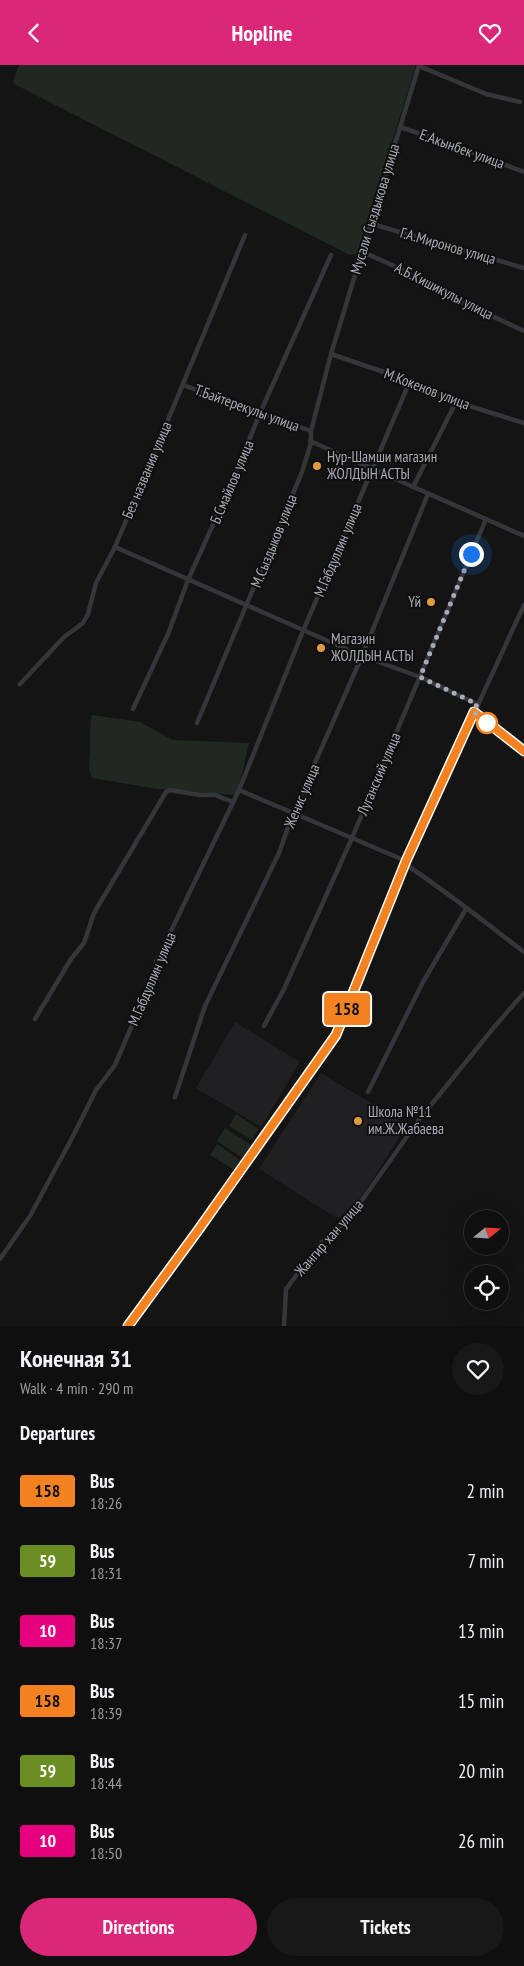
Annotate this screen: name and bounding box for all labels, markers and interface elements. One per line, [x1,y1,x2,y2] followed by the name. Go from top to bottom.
[20,19,48,47] icon: back
[232,19,292,47] text: Hopline
[476,19,504,47] icon: heart
[417,124,507,173] street label: Е.Акынбек улица
[346,141,403,276] street label: Мусали Сыздыкова улица
[398,223,498,268] street label: Г.А.Миронов улица
[392,258,497,324] street label: А.Б.Кишикулы улица
[382,364,473,414] street label: М.Кокенов улица
[192,380,302,435] street label: Т.Байтерекулы улица
[117,418,176,521] street label: Без названия улица
[205,437,258,527] street label: Б.Смайлов улица
[326,447,437,483] place label: Нур-Шамши магазин ЖОЛДЫН АСТЫ
[311,460,323,472] marker: Нур-Шамши магазин ЖОЛДЫН АСТЫ
[246,491,301,590] street label: М.Сыздыков улица
[309,500,366,600] street label: М.Габдуллин улица
[459,542,484,567] your location
[408,592,421,611] place label: Үй
[425,596,437,608] marker: Үй
[330,629,414,665] place label: Магазин ЖОЛДЫН АСТЫ
[315,642,327,654] marker: Магазин ЖОЛДЫН АСТЫ
[476,712,498,734] unlabelled marker
[352,729,405,819] street label: Луганский улица
[279,761,324,832] street label: Женис улица
[123,929,180,1029] street label: М.Габдуллин улица
[318,993,376,1025] line badge: 158
[334,997,360,1020] text: 158
[368,1102,444,1138] place label: Школа №11 им.Ж.Жабаева
[352,1115,364,1127] marker: Школа №11 им.Ж.Жабаева
[289,1195,367,1281] street label: Жангир хан улица
[464,1210,509,1255] north arrow
[464,1210,509,1310] map controls
[464,1265,509,1310] button: locate
[20,1343,132,1374] text: Конечная 31
[452,1343,504,1395] button: heart
[20,1378,133,1398] text: Walk · 4 min · 290 m
[20,1421,95,1445] text: Departures
[90,1469,114,1493] text: Bus
[35,1479,60,1502] text: 158
[467,1479,504,1503] text: 2 min
[90,1493,122,1513] text: 18:26
[90,1539,114,1563] text: Bus
[39,1549,56,1572] text: 59
[467,1549,504,1573] text: 7 min
[90,1563,122,1583] text: 18:31
[90,1609,114,1633] text: Bus
[39,1619,56,1642] text: 10
[458,1619,504,1643] text: 13 min
[90,1633,122,1653] text: 18:37
[90,1679,114,1703] text: Bus
[35,1689,60,1712] text: 158
[458,1689,504,1713] text: 15 min
[90,1703,122,1723] text: 18:39
[90,1749,114,1773] text: Bus
[39,1759,56,1782] text: 59
[458,1759,504,1783] text: 20 min
[90,1773,122,1793] text: 18:44
[90,1819,114,1843] text: Bus
[39,1829,56,1852] text: 10
[458,1829,504,1853] text: 26 min
[90,1843,122,1863] text: 18:50
[20,1898,257,1956] button: Directions
[267,1898,504,1956] button: Tickets

